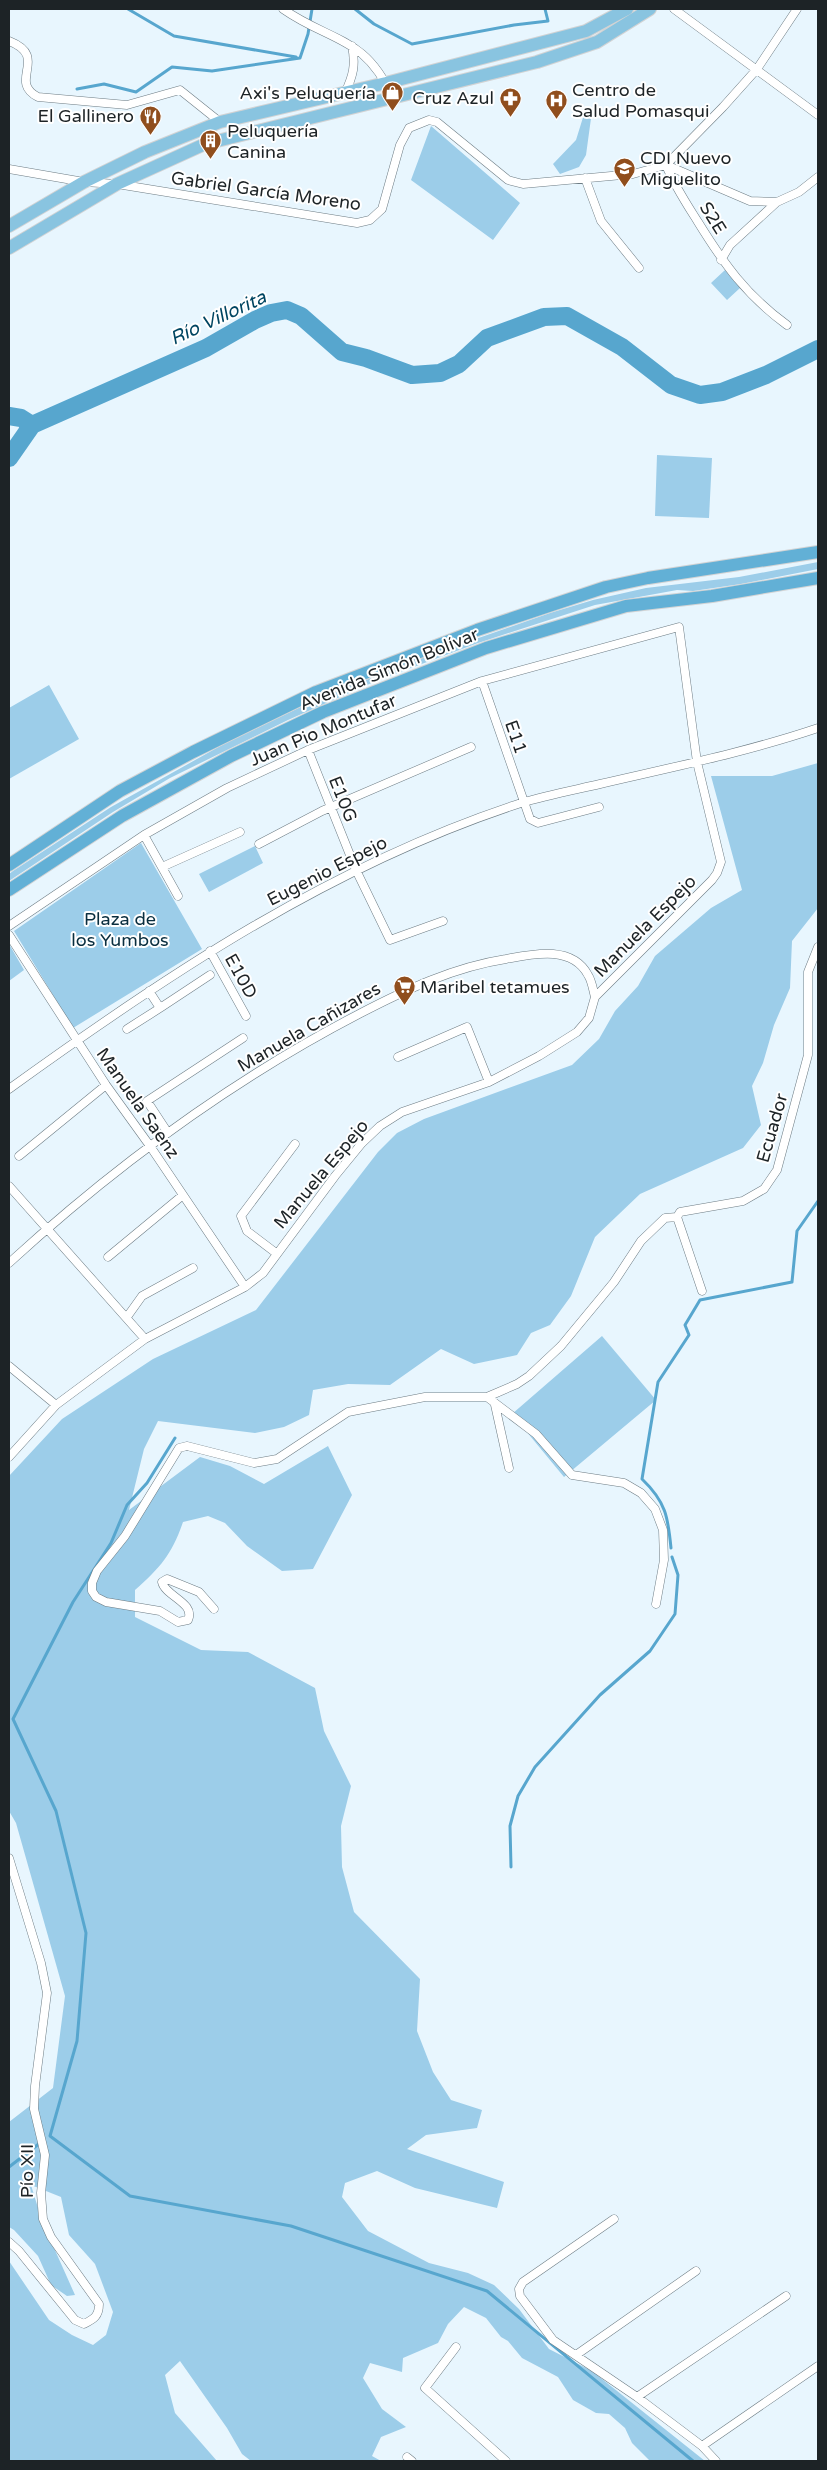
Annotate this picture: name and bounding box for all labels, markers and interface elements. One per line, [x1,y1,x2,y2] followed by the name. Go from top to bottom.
[572,79,710,122] place label: Centro de Salud Pomasqui
[380,81,404,112] shop icon: Axi's Peluquería
[240,82,376,104] place label: Axi's Peluquería
[498,86,522,117] pharmacy icon: Cruz Azul
[412,87,494,109] place label: Cruz Azul
[544,88,568,119] hospital icon: Centro de Salud Pomasqui
[138,104,162,135] restaurant icon: El Gallinero
[37,105,134,127] place label: El Gallinero
[227,120,318,163] place label: Peluquería Canina
[199,129,223,160] building icon: Peluquería Canina
[640,147,732,190] place label: CDI Nuevo Miguelito
[612,156,636,187] school or university icon: CDI Nuevo Miguelito
[169,167,363,215] street label: Gabriel García Moreno
[695,198,731,238] street label: S2E
[166,286,271,350] water label: Río Villorita
[296,623,482,715] street label: Avenida Simón Bolívar
[246,689,400,771] street label: Juan Pio Montufar
[500,717,532,757] street label: E11
[324,773,362,825] street label: E10G
[263,831,391,911] street label: Eugenio Espejo
[589,870,701,982] street label: Manuela Espejo
[71,908,169,951] park label: Plaza de los Yumbos
[220,950,262,1002] street label: E10D
[392,975,416,1006] supermarket icon: Maribel tetamues
[420,976,570,998] place label: Maribel tetamues
[234,977,384,1077] street label: Manuela Cañizares
[92,1043,184,1163] street label: Manuela Saenz
[752,1091,792,1165] street label: Ecuador
[269,1115,373,1233] street label: Manuela Espejo
[16,2144,38,2198] street label: Pío XII

